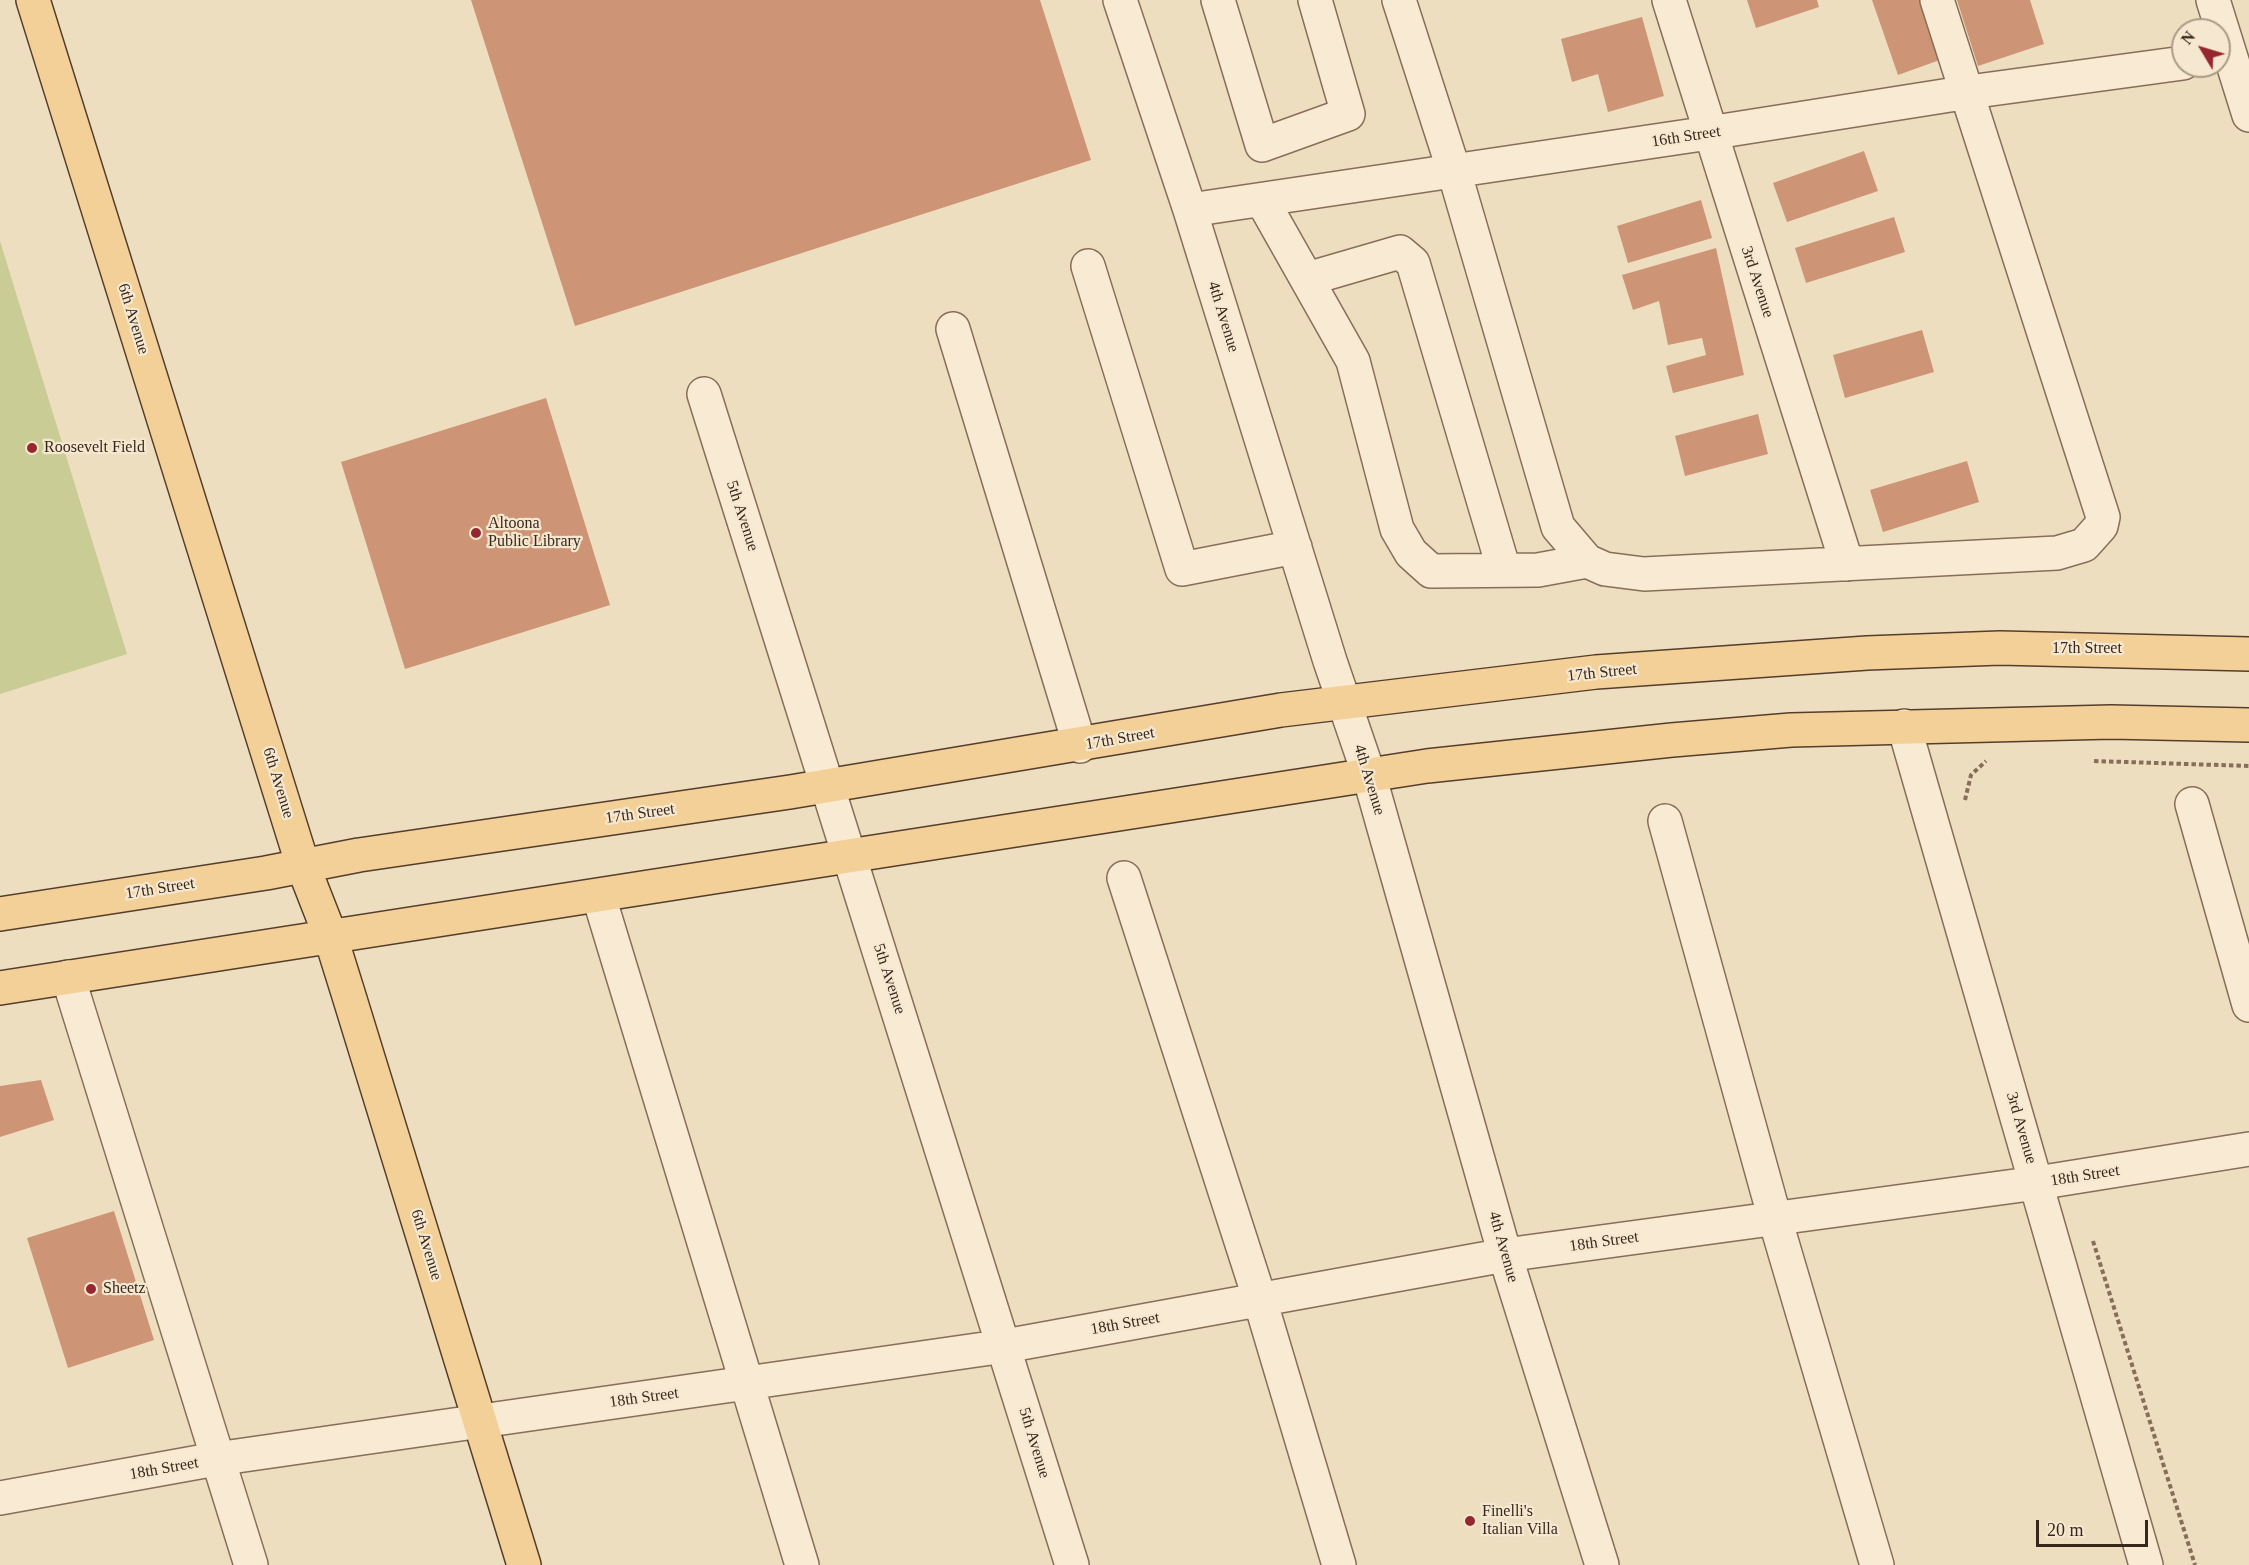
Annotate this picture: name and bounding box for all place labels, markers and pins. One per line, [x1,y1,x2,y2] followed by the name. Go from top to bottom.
[44,438,145,458] place label: Roosevelt Field
[25,441,39,455] marker: Roosevelt Field
[488,514,581,552] place label: Altoona Public Library
[469,526,483,540] marker: Altoona Public Library
[103,1279,146,1299] place label: Sheetz
[84,1282,98,1296] marker: Sheetz
[1482,1502,1558,1540] place label: Finelli's Italian Villa
[1463,1514,1477,1528] marker: Finelli's Italian Villa

